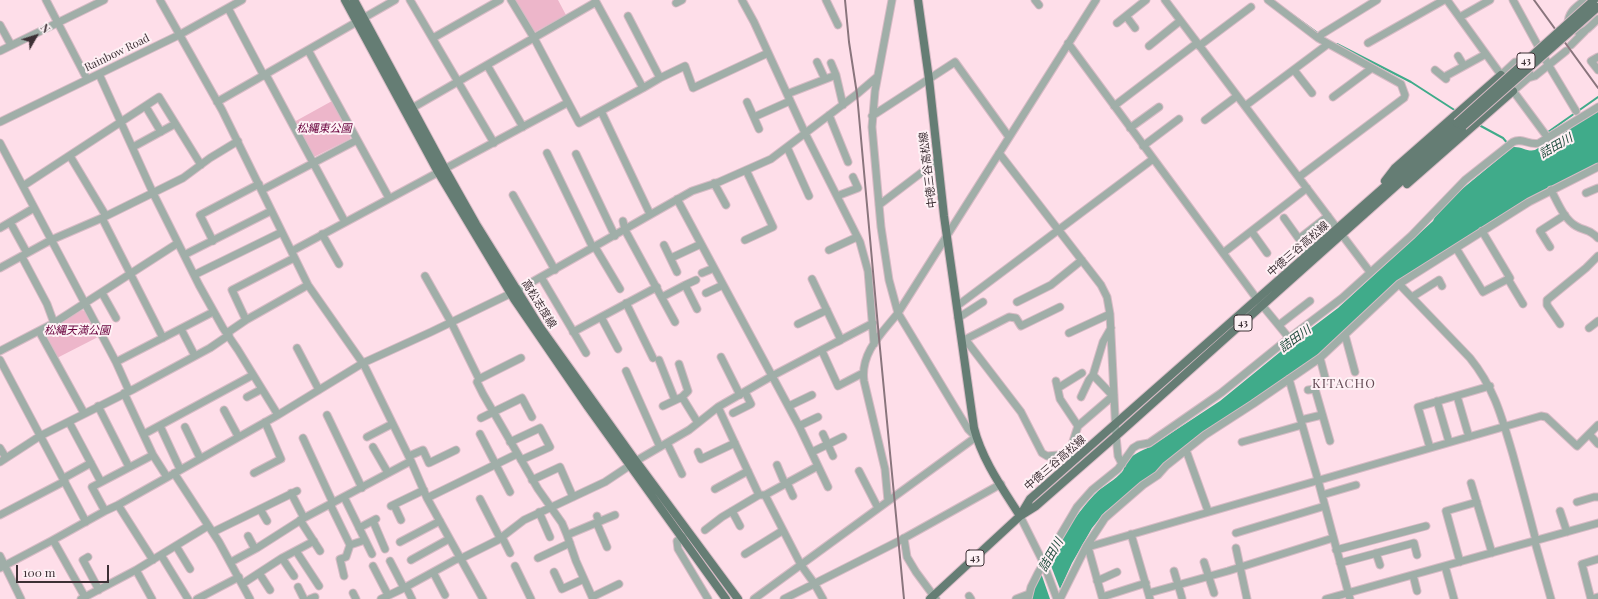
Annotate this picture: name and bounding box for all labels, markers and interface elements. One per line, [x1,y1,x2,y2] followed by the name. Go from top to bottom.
[16,16,56,56] north arrow
[37,20,54,36] text: N
[82,32,152,74] street label: Rainbow Road
[1517,53,1535,69] road number: 43
[297,122,351,136] park label: 松縄東公園
[917,131,939,209] street label: 中徳三谷高松線
[1537,131,1575,161] water label: 詰田川
[1265,219,1331,279] street label: 中徳三谷高松線
[519,277,559,331] street label: 高松志度線
[1234,315,1252,331] road number: 43
[1276,323,1314,355] water label: 詰田川
[44,324,110,338] park label: 松縄天満公園
[1312,376,1376,392] district label: KITACHO
[1022,433,1088,493] street label: 中徳三谷高松線
[1036,536,1066,574] water label: 詰田川
[966,550,984,566] road number: 43
[18,557,111,583] scale bar
[23,564,55,580] text: 100 m

